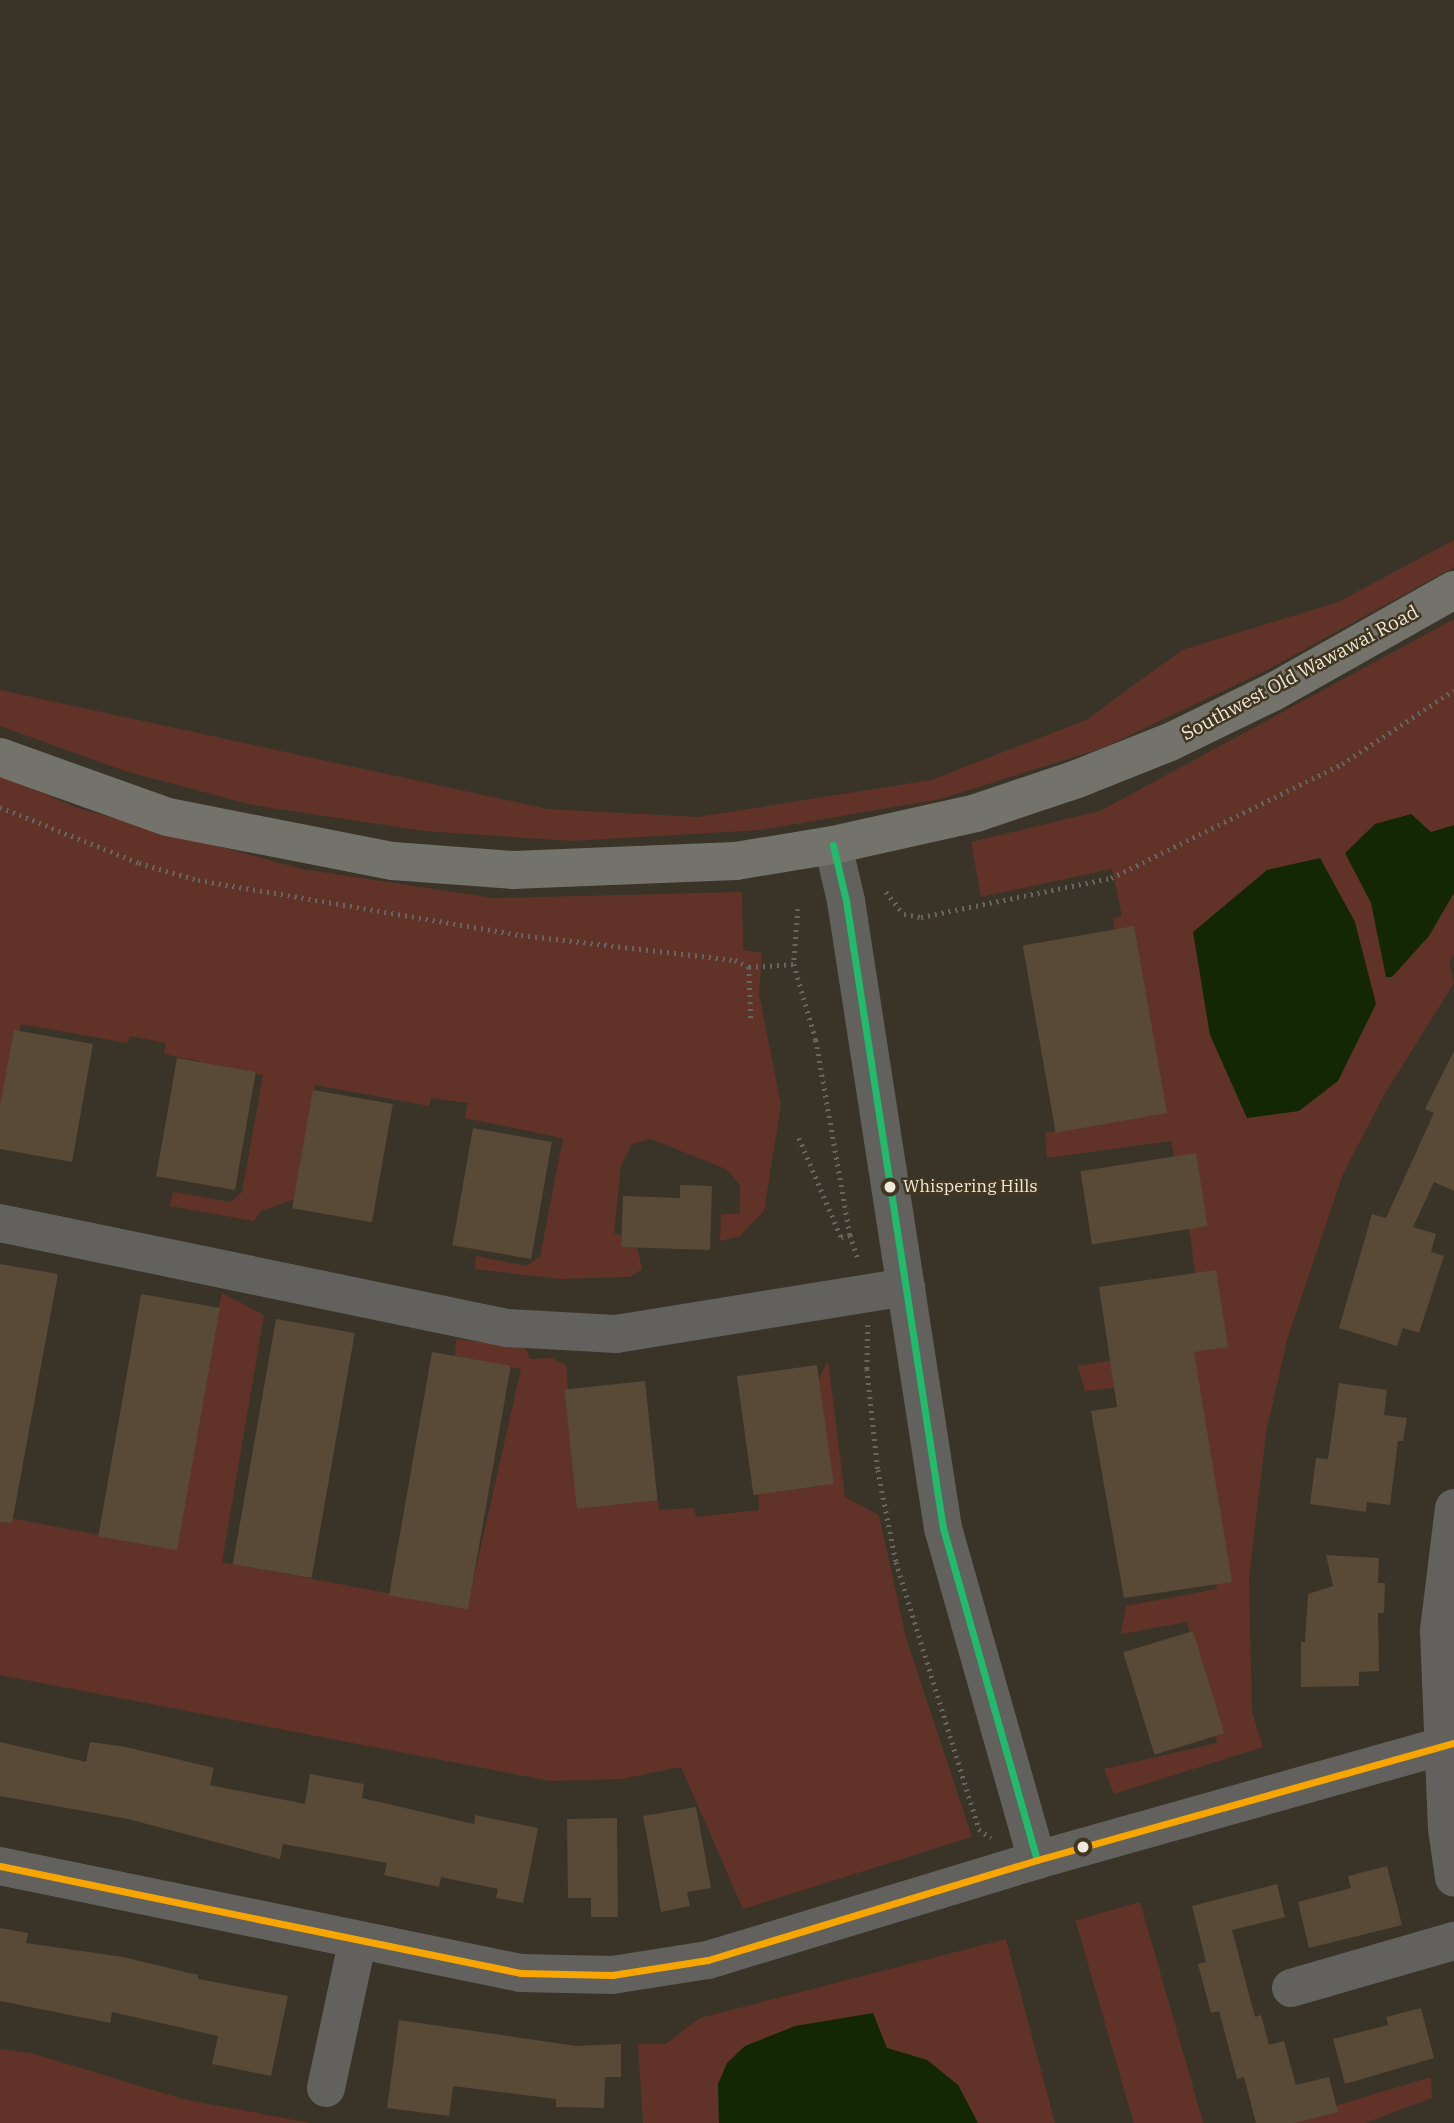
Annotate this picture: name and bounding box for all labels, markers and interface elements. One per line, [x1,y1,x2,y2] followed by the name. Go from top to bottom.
[1178,601,1422,745] street label: Southwest Old Wawawai Road
[903,1177,1038,1197] place label: Whispering Hills
[883,1180,897,1194] marker: Whispering Hills
[1076,1840,1090,1854] unlabelled marker

